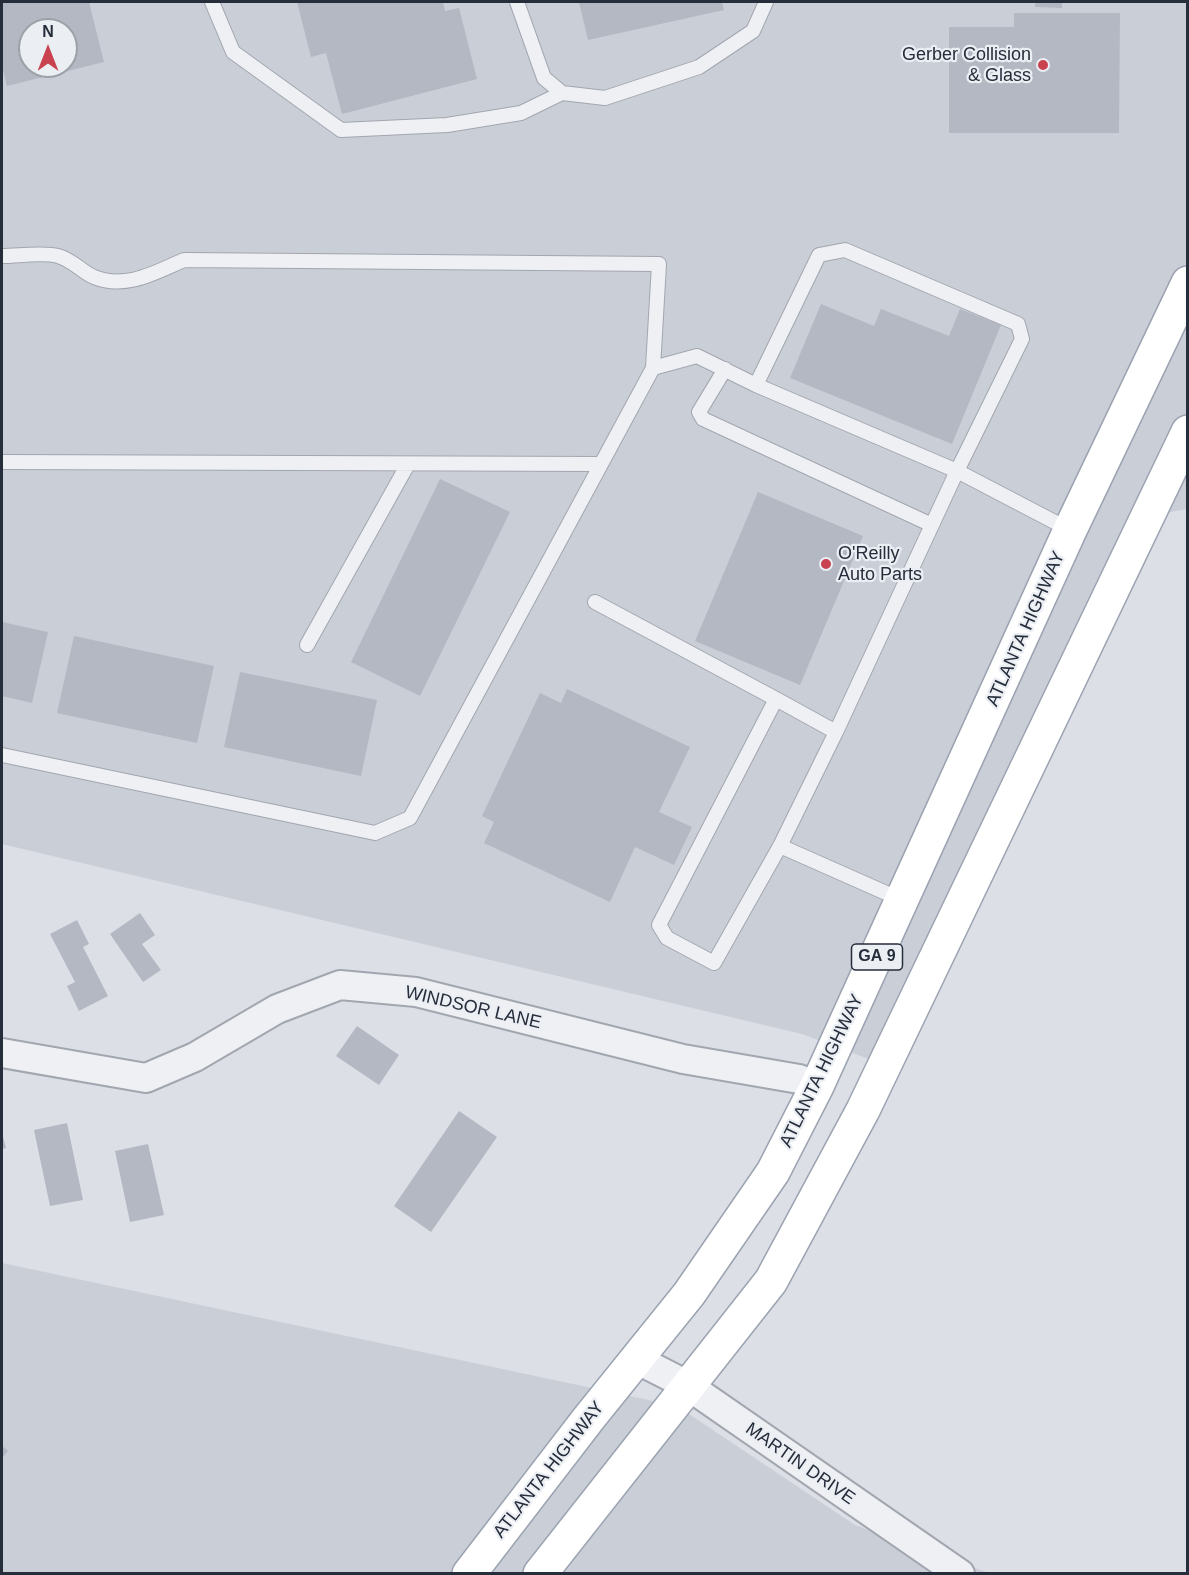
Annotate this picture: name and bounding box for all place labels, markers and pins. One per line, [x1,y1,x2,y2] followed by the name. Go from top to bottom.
[902,44,1031,86] place label: Gerber Collision & Glass
[1036,58,1050,72] marker: Gerber Collision & Glass
[838,543,922,586] place label: O'Reilly Auto Parts
[819,557,833,571] marker: O'Reilly Auto Parts

